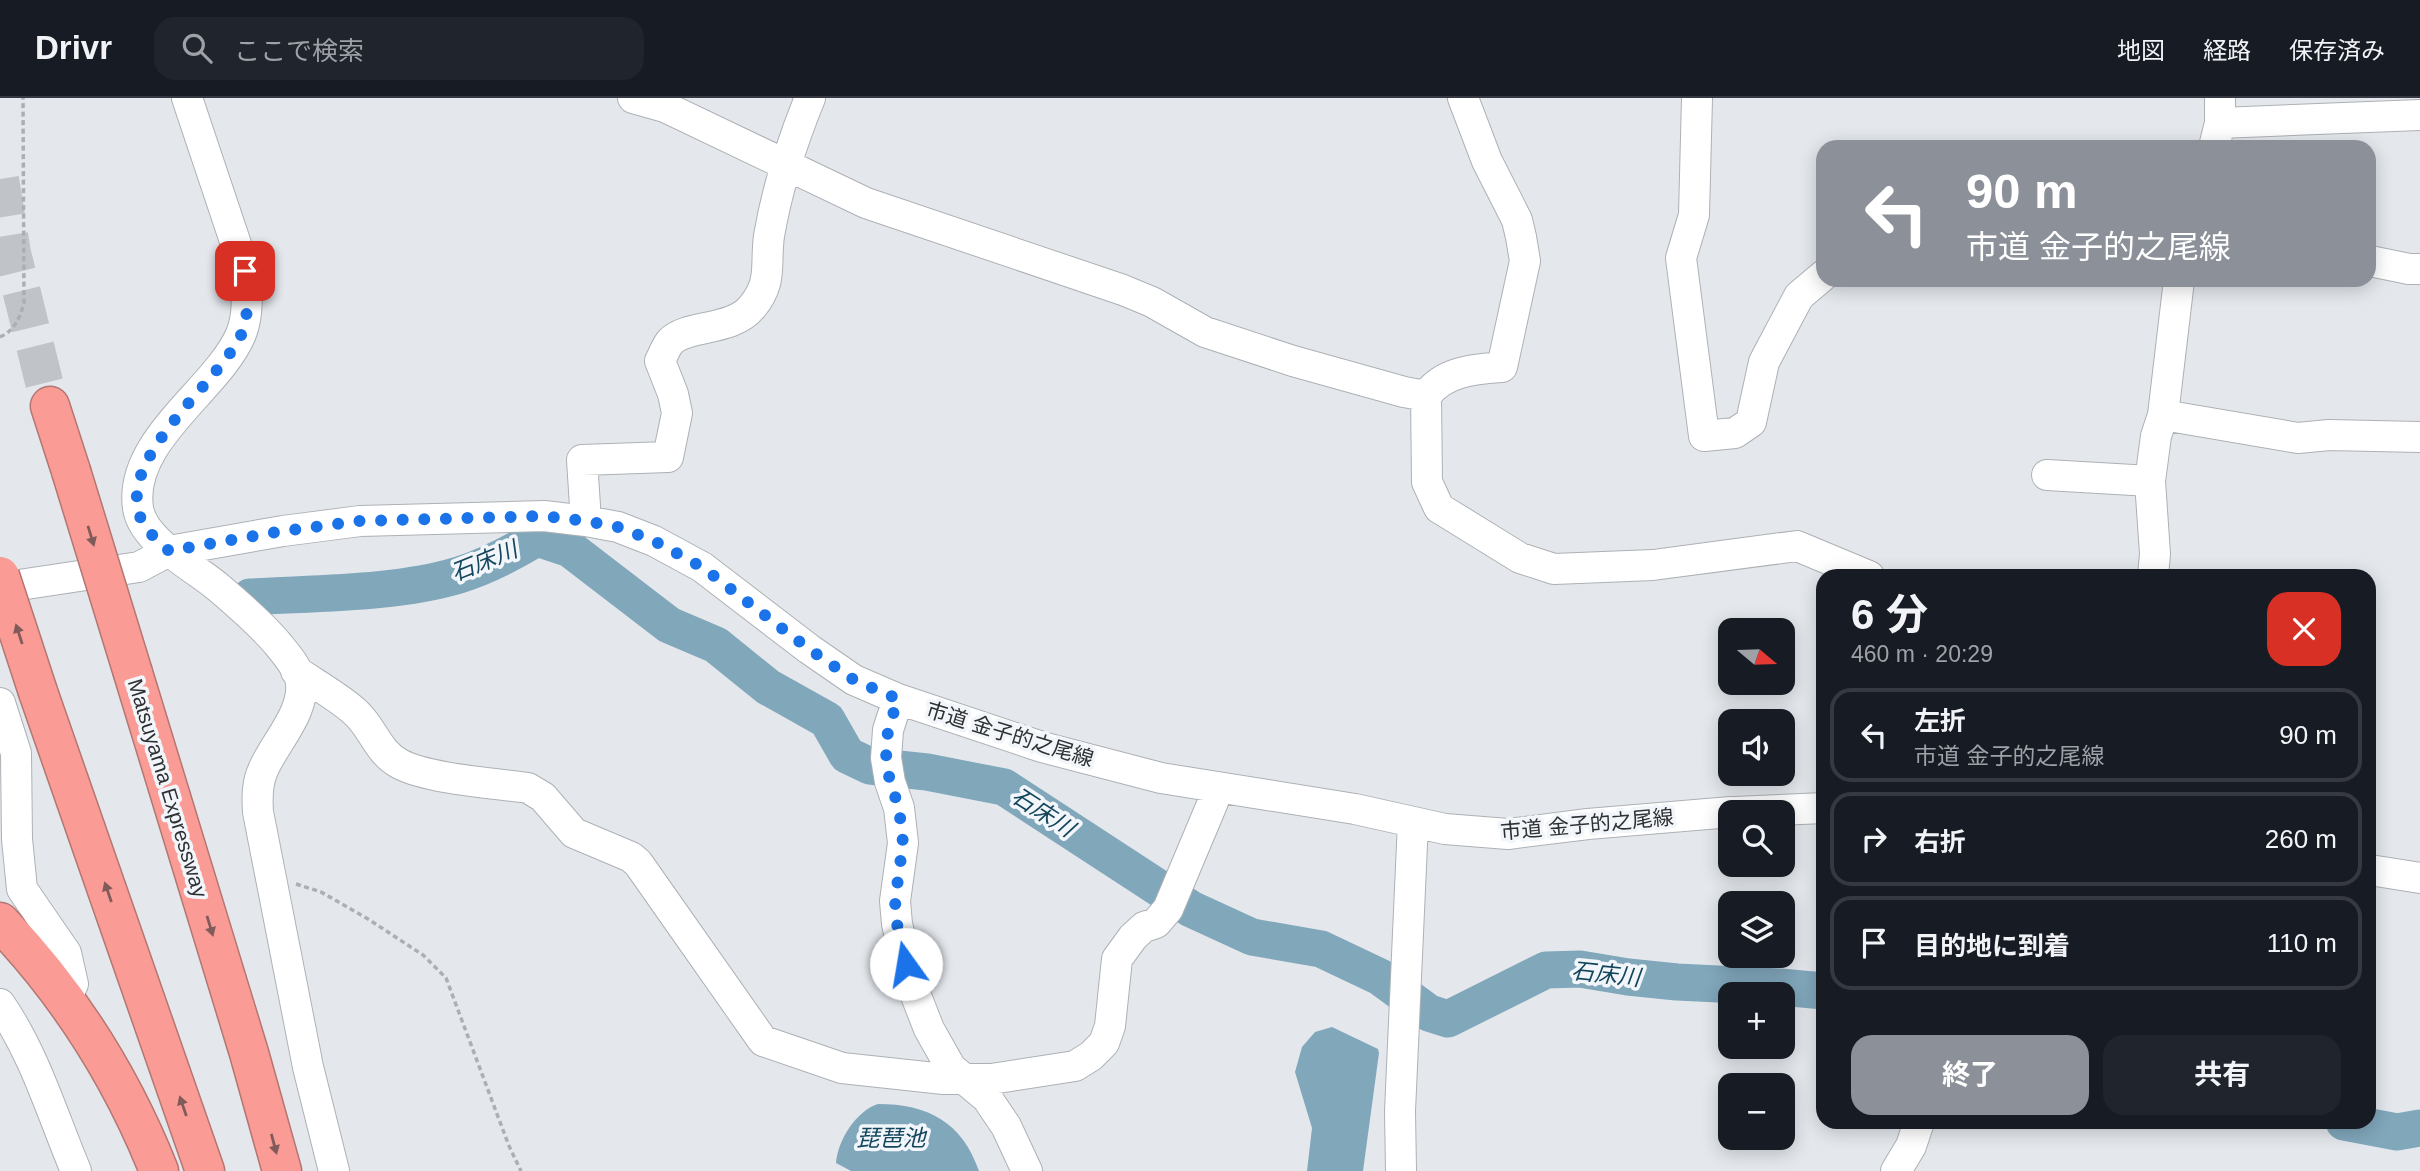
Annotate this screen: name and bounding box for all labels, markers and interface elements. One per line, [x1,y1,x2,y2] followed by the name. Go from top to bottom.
[154,17,644,80] search box
[35,29,112,66] text: Drivr
[178,29,216,67] icon: search
[234,36,364,66] text: ここで検索
[2117,37,2165,64] text: 地図
[2203,37,2251,64] text: 経路
[2289,37,2385,64] text: 保存済み
[1966,164,2078,218] text: 90 m
[1851,168,1942,259] icon: left
[1966,229,2231,265] text: 市道 金子的之尾線
[215,241,275,301] pin
[226,252,264,290] icon: arrive
[86,526,96,547] one-way arrow
[447,535,524,586] water label: 石床川
[1851,591,1928,638] text: 6 分
[2267,592,2341,666] button: close
[1718,618,1796,695] north arrow
[1718,618,1795,1150] map controls
[13,623,24,644] one-way arrow
[1851,641,1993,667] text: 460 m · 20:29
[124,676,212,901] street label: Matsuyama Expressway
[924,698,1096,770] street label: 市道 金子的之尾線
[1914,706,1966,736] text: 左折
[1718,709,1795,786] button: sound
[1855,716,1893,754] icon: left
[2279,720,2337,750] text: 90 m
[1914,743,2104,769] text: 市道 金子的之尾線
[1007,782,1082,843] water label: 石床川
[1718,800,1795,877] button: search
[1499,805,1675,843] street label: 市道 金子的之尾線
[1855,820,1893,858] icon: right
[2265,824,2337,854] text: 260 m
[1914,827,1966,857] text: 右折
[102,881,113,902] one-way arrow
[1718,891,1795,968] button: layers
[206,916,216,937] one-way arrow
[1855,924,1893,962] icon: arrive
[869,927,943,1001] position arrow
[2267,928,2337,958] text: 110 m
[1914,931,2070,961] text: 目的地に到着
[1570,957,1645,991] water label: 石床川
[1718,982,1795,1059] button: +
[1851,1035,2089,1115] button: 終了
[2103,1035,2341,1115] button: 共有
[1718,1073,1795,1150] button: −
[177,1096,188,1117] one-way arrow
[857,1125,928,1151] water label: 琵琶池
[270,1134,280,1155] one-way arrow

